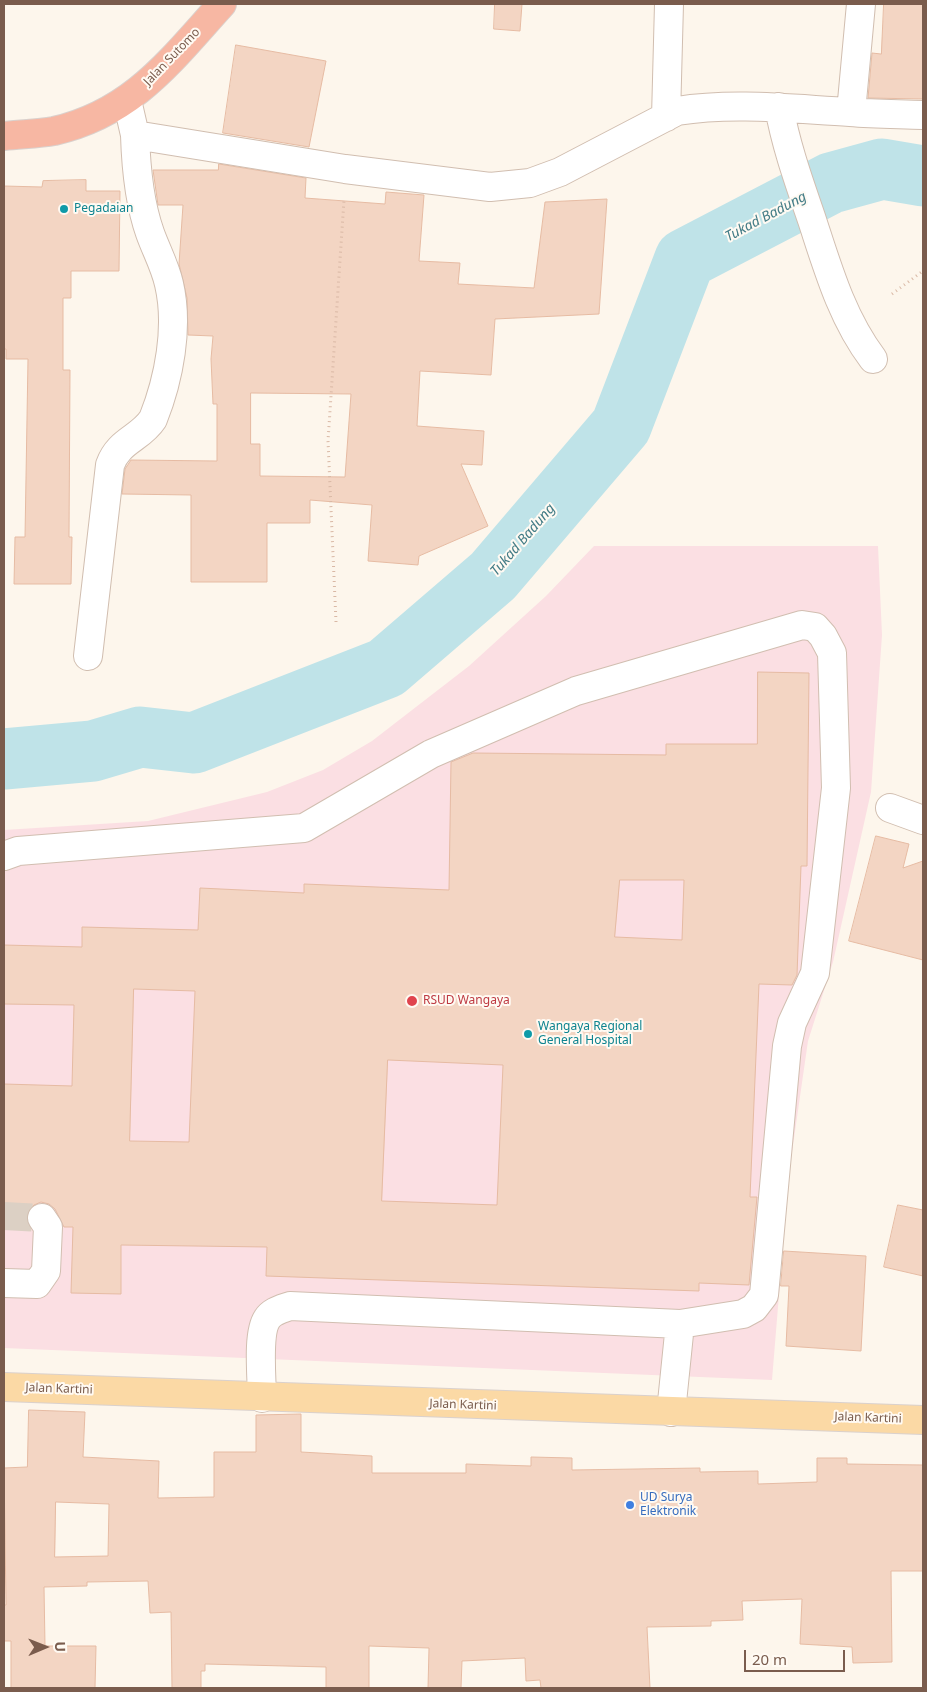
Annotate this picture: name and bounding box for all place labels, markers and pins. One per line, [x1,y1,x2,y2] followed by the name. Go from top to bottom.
[74,202,133,216] place label: Pegadaian
[58,203,70,215] marker: Pegadaian
[405,994,419,1008] marker: RSUD Wangaya
[423,994,510,1008] place label: RSUD Wangaya
[538,1020,642,1048] place label: Wangaya Regional General Hospital
[522,1028,534,1040] marker: Wangaya Regional General Hospital
[640,1491,696,1519] place label: UD Surya Elektronik
[624,1499,636,1511] marker: UD Surya Elektronik

